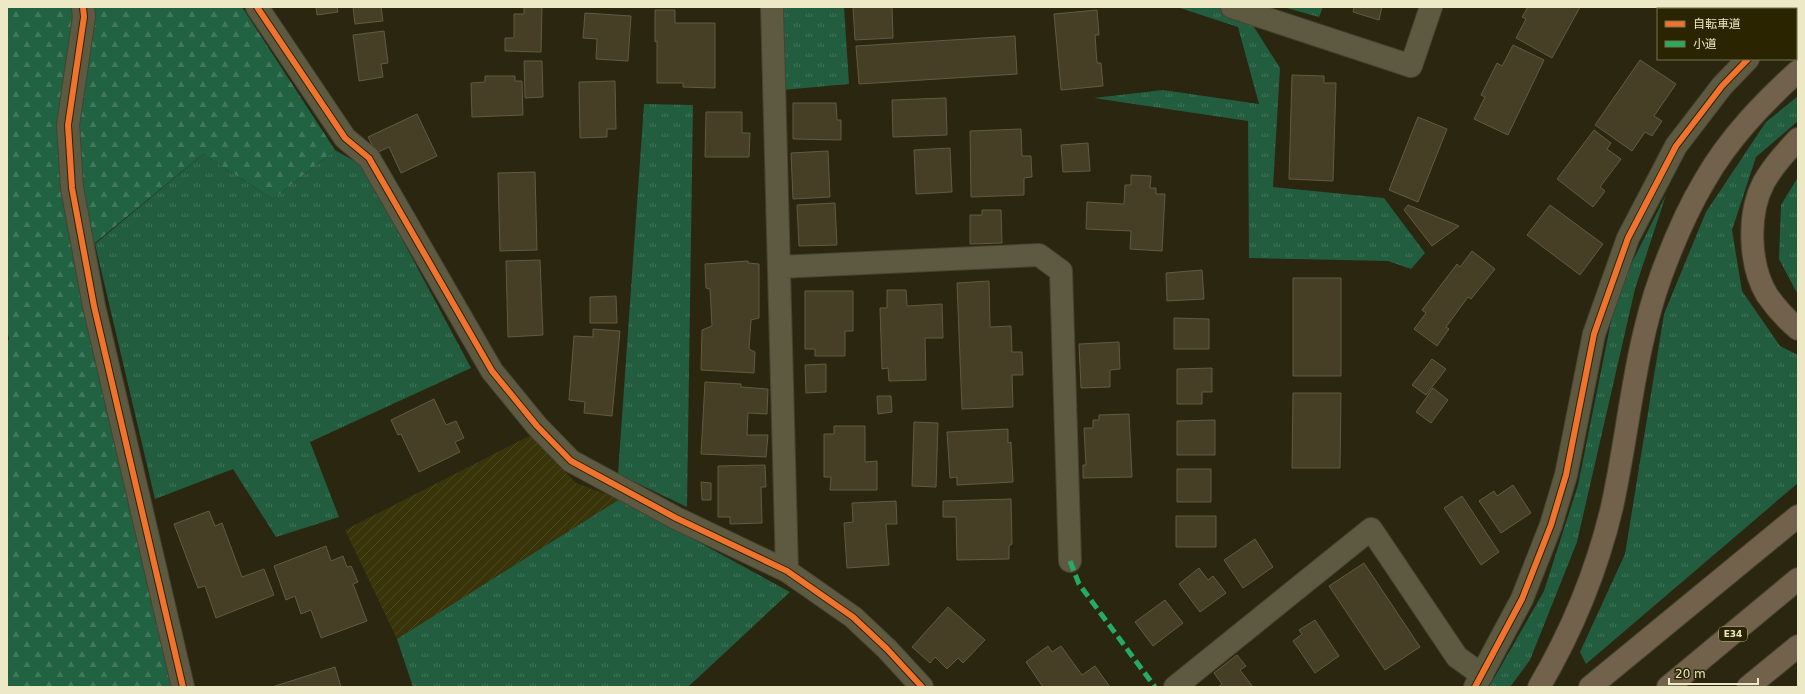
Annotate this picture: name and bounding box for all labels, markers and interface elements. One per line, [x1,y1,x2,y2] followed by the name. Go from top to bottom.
[1657,8,1797,60] legend
[1693,17,1741,31] text: 自転車道
[1693,37,1717,51] text: 小道
[1719,627,1747,641] road number: E34
[1669,660,1758,686] scale bar
[1675,667,1706,681] text: 20 m

